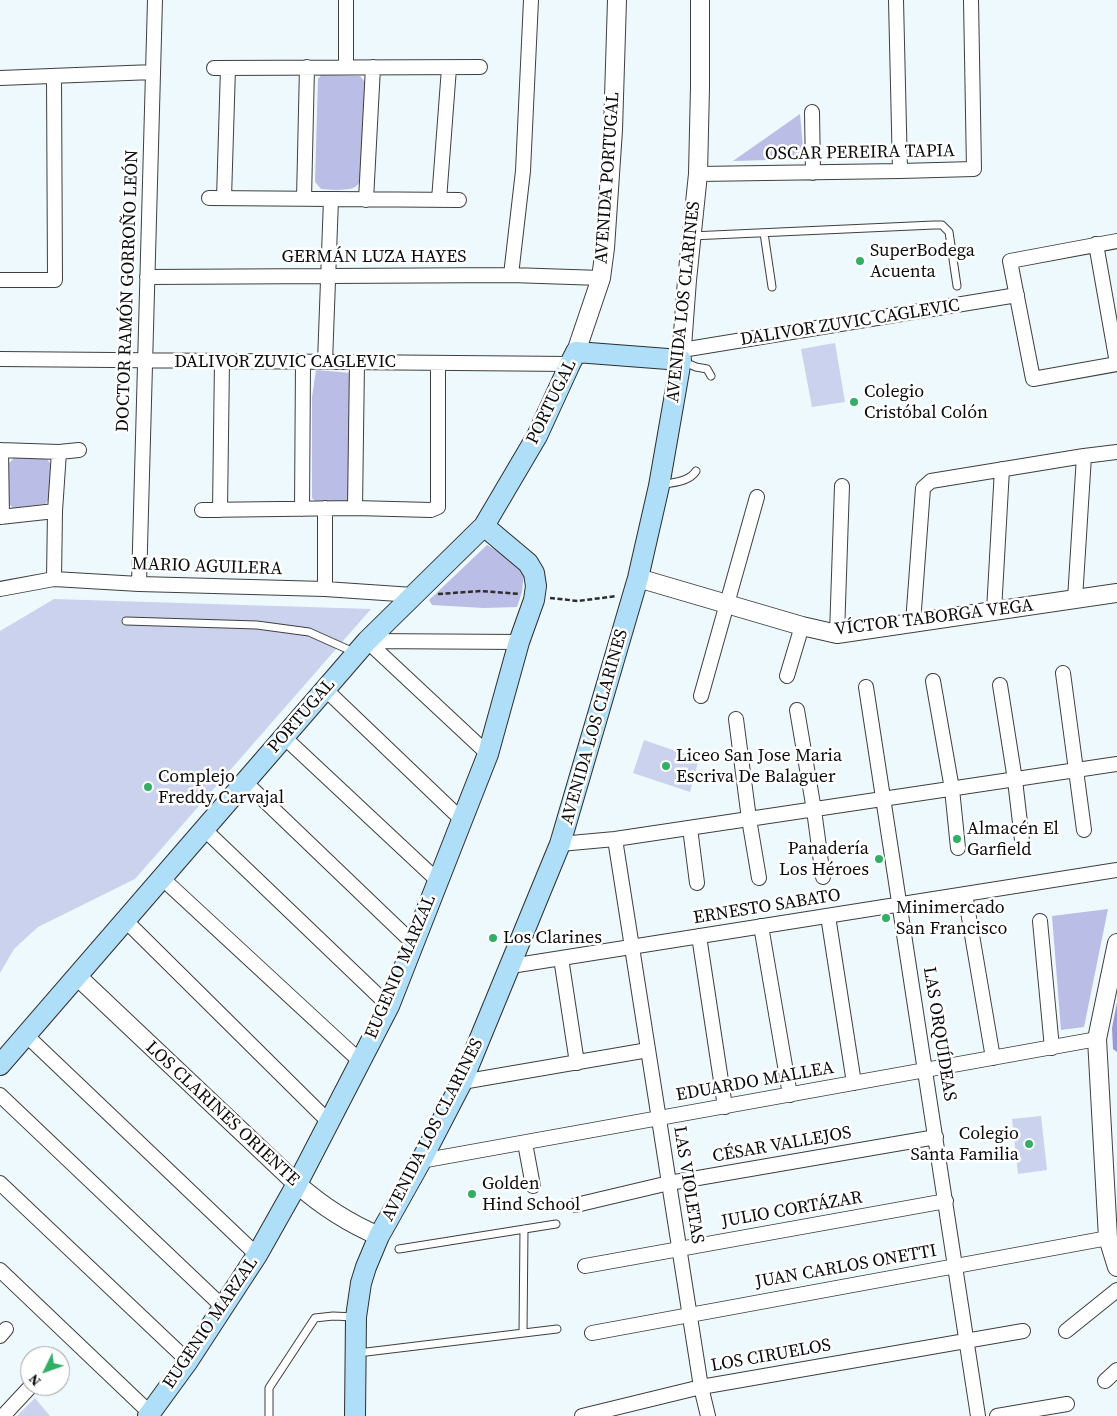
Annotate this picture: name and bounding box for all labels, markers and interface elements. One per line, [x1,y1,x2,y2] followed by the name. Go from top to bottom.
[591,91,625,265] street label: AVENIDA PORTUGAL
[765,141,955,165] street label: OSCAR PEREIRA TAPIA
[112,150,144,432] street label: DOCTOR RAMÓN GORROÑO LEÓN
[663,200,705,404] street label: AVENIDA LOS CLARINES
[870,240,975,282] place label: SuperBodega Acuenta
[282,246,466,268] street label: GERMÁN LUZA HAYES
[854,255,866,267] marker: SuperBodega Acuenta
[739,295,961,351] street label: DALIVOR ZUVIC CAGLEVIC
[174,351,396,373] street label: DALIVOR ZUVIC CAGLEVIC
[522,356,582,448] street label: PORTUGAL
[864,381,988,424] place label: Colegio Cristóbal Colón
[848,396,860,408] marker: Colegio Cristóbal Colón
[131,554,283,580] street label: MARIO AGUILERA
[833,595,1035,641] street label: VÍCTOR TABORGA VEGA
[557,627,633,827] street label: AVENIDA LOS CLARINES
[264,674,340,758] street label: PORTUGAL
[676,745,842,788] place label: Liceo San Jose Maria Escriva De Balaguer
[660,760,672,772] marker: Liceo San Jose Maria Escriva De Balaguer
[158,766,284,809] place label: Complejo Freddy Carvajal
[142,781,154,793] marker: Complejo Freddy Carvajal
[967,818,1059,861] place label: Almacén El Garfield
[951,833,963,845] marker: Almacén El Garfield
[779,838,869,881] place label: Panadería Los Héroes
[873,853,885,865] marker: Panadería Los Héroes
[692,885,842,929] street label: ERNESTO SABATO
[361,892,441,1042] street label: EUGENIO MARZAL
[896,897,1007,940] place label: Minimercado San Francisco
[880,912,892,924] marker: Minimercado San Francisco
[503,927,602,949] place label: Los Clarines
[487,932,499,944] marker: Los Clarines
[918,965,960,1103] street label: LAS ORQUÍDEAS
[377,1035,489,1225] street label: AVENIDA LOS CLARINES
[141,1037,303,1191] street label: LOS CLARINES ORIENTE
[674,1057,836,1107] street label: EDUARDO MALLEA
[711,1122,853,1168] street label: CÉSAR VALLEJOS
[910,1123,1019,1166] place label: Colegio Santa Familia
[668,1125,708,1245] street label: LAS VIOLETAS
[1023,1138,1035,1150] marker: Colegio Santa Familia
[482,1173,580,1216] place label: Golden Hind School
[720,1187,864,1233] street label: JULIO CORTÁZAR
[466,1188,478,1200] marker: Golden Hind School
[754,1240,938,1294] street label: JUAN CARLOS ONETTI
[159,1253,263,1393] street label: EUGENIO MARZAL
[709,1335,833,1377] street label: LOS CIRUELOS
[20,1346,70,1396] north arrow
[24,1370,45,1391] text: N

